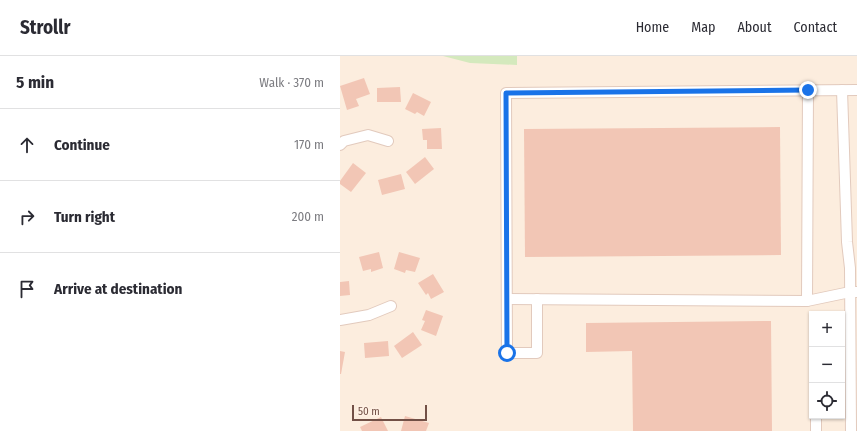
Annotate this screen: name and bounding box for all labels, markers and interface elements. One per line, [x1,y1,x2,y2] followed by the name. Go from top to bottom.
[20,16,70,39] text: Strollr
[636,19,669,36] text: Home
[691,19,715,36] text: Map
[737,19,772,36] text: About
[794,19,837,36] text: Contact
[16,72,54,93] text: 5 min
[259,75,324,90] text: Walk · 370 m
[799,81,817,99] route end
[16,134,38,156] icon: ahead
[54,136,110,154] text: Continue
[294,137,324,152] text: 170 m
[16,206,38,228] icon: right
[54,208,115,226] text: Turn right
[292,209,324,224] text: 200 m
[16,278,38,300] icon: arrive
[54,280,182,298] text: Arrive at destination
[809,311,845,419] map controls
[809,311,845,347] button: +
[498,344,516,362] route start
[809,347,845,383] button: −
[809,383,845,419] button: locate
[352,403,427,422] scale bar
[358,405,380,418] text: 50 m

